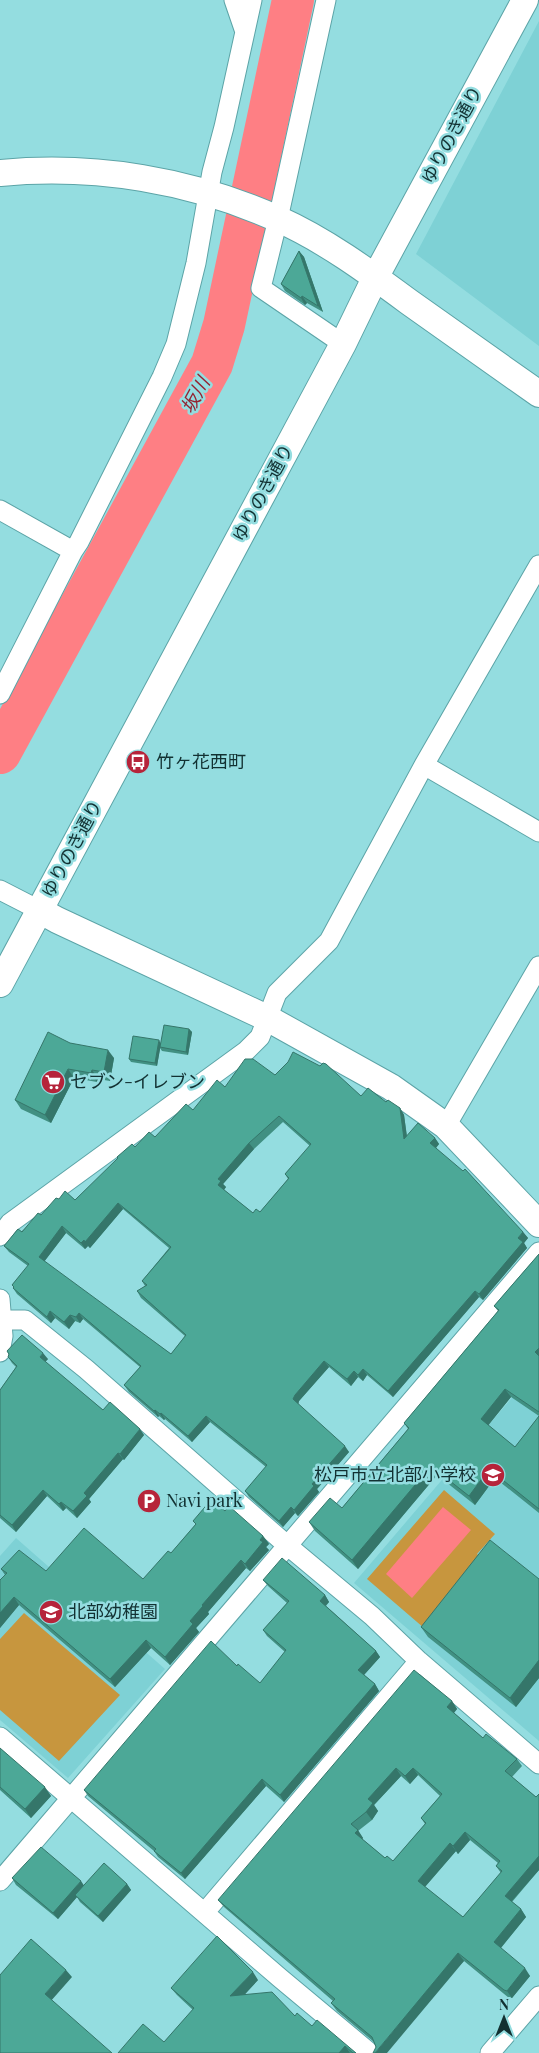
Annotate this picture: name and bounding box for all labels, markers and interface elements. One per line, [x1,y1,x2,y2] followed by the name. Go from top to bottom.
[415,81,487,188] street label: ゆりのき通り
[174,370,216,417] water label: 坂川
[226,439,298,546] street label: ゆりのき通り
[125,749,151,775] bus stop icon: 竹ヶ花西町
[156,749,246,773] place label: 竹ヶ花西町
[35,795,107,902] street label: ゆりのき通り
[40,1069,66,1095] supermarket icon: セブン-イレブン
[70,1069,205,1093] place label: セブン-イレブン
[314,1462,476,1486] place label: 松戸市立北部小学校
[480,1462,506,1488] school or university icon: 松戸市立北部小学校
[136,1488,162,1514] parking icon: Navi park
[166,1488,243,1512] place label: Navi park
[38,1599,64,1625] school or university icon: 北部幼稚園
[68,1599,158,1623] place label: 北部幼稚園
[479,1993,529,2043] north arrow
[499,1995,509,2014] text: N

